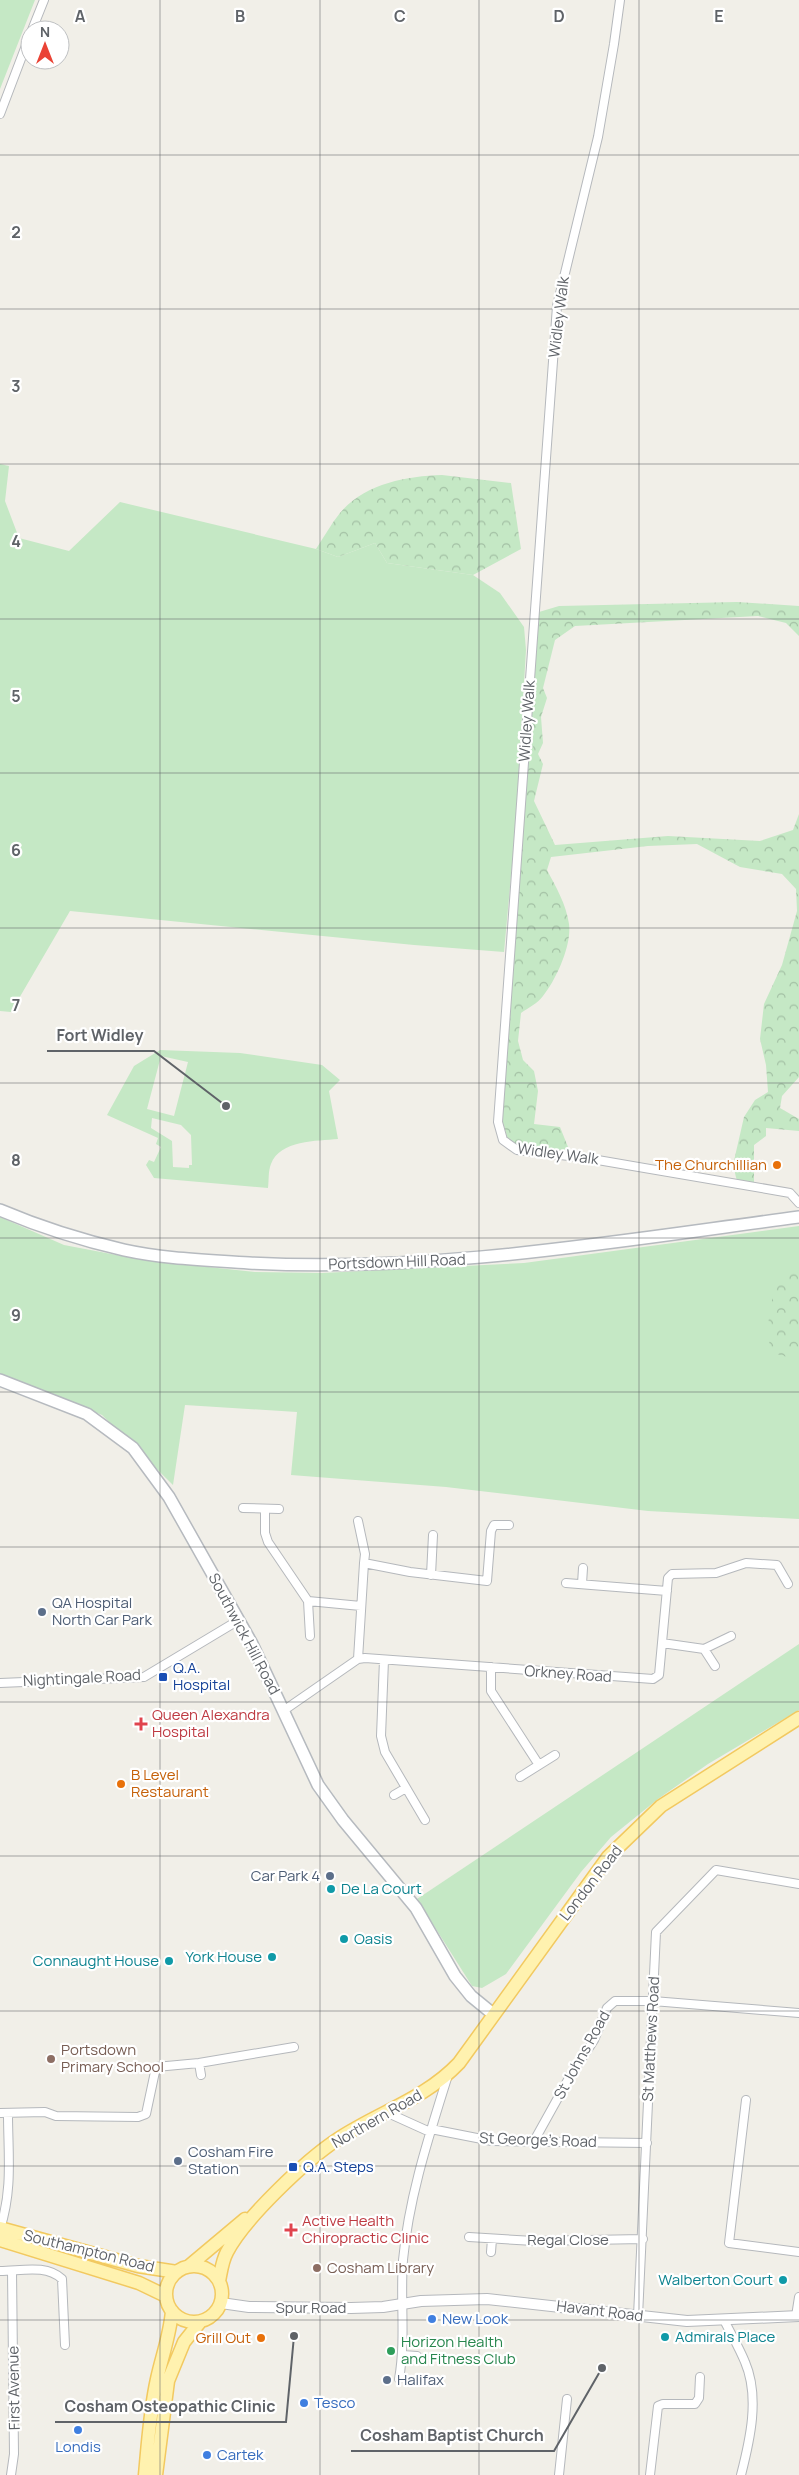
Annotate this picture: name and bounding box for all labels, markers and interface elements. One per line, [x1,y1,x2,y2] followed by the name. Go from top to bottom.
[75,5,86,27] text: A
[235,5,245,27] text: B
[394,5,406,27] text: C
[553,5,565,27] text: D
[714,5,724,27] text: E
[20,20,70,70] north arrow
[40,22,50,41] text: N
[11,221,21,243] text: 2
[543,275,574,359] street label: Widley Walk
[11,375,21,397] text: 3
[11,530,21,552] text: 4
[513,679,540,762] street label: Widley Walk
[11,685,21,707] text: 5
[11,839,21,861] text: 6
[12,994,20,1016] text: 7
[47,1020,154,1051] callout: Fort Widley
[56,1024,144,1046] text: Fort Widley
[516,1137,601,1170] street label: Widley Walk
[11,1149,21,1171] text: 8
[655,1154,767,1175] place label: The Churchillian
[771,1159,783,1171] marker: The Churchillian
[328,1249,466,1274] street label: Portsdown Hill Road
[11,1304,21,1326] text: 9
[203,1569,285,1698] street label: Southwick Hill Road
[52,1592,152,1630] place label: QA Hospital North Car Park
[36,1606,48,1618] marker: QA Hospital North Car Park
[173,1657,230,1695] place label: Q.A. Hospital
[524,1660,612,1687] street label: Orkney Road
[22,1664,141,1691] street label: Nightingale Road
[157,1671,169,1683] marker: Q.A. Hospital
[152,1704,270,1742] place label: Queen Alexandra Hospital
[134,1717,148,1731] marker: Queen Alexandra Hospital
[131,1764,209,1802] place label: B Level Restaurant
[115,1778,127,1790] marker: B Level Restaurant
[554,1841,627,1925] street label: London Road
[251,1865,320,1886] place label: Car Park 4
[324,1870,336,1882] marker: Car Park 4
[341,1878,422,1899] place label: De La Court
[325,1883,337,1895] marker: De La Court
[354,1928,393,1949] place label: Oasis
[338,1933,350,1945] marker: Oasis
[185,1946,262,1967] place label: York House
[33,1950,159,1971] place label: Connaught House
[266,1951,278,1963] marker: York House
[163,1955,175,1967] marker: Connaught House
[637,1976,664,2102] street label: St Matthews Road
[549,2007,615,2103] street label: St Johns Road
[61,2039,164,2077] place label: Portsdown Primary School
[45,2053,57,2065] marker: Portsdown Primary School
[328,2084,426,2153] street label: Northern Road
[479,2127,597,2152] street label: St George's Road
[188,2141,274,2179] place label: Cosham Fire Station
[172,2155,184,2167] marker: Cosham Fire Station
[303,2156,374,2177] place label: Q.A. Steps
[287,2161,299,2173] marker: Q.A. Steps
[302,2210,429,2248] place label: Active Health Chiropractic Clinic
[284,2223,298,2237] marker: Active Health Chiropractic Clinic
[22,2224,157,2277] street label: Southampton Road
[527,2229,609,2250] street label: Regal Close
[327,2257,434,2278] place label: Cosham Library
[311,2262,323,2274] marker: Cosham Library
[658,2269,773,2290] place label: Walberton Court
[777,2274,789,2286] marker: Walberton Court
[555,2295,645,2326] street label: Havant Road
[276,2297,347,2318] street label: Spur Road
[442,2308,509,2329] place label: New Look
[426,2313,438,2325] marker: New Look
[675,2326,775,2347] place label: Admirals Place
[196,2327,251,2348] place label: Grill Out
[401,2331,516,2369] place label: Horizon Health and Fitness Club
[659,2331,671,2343] marker: Admirals Place
[255,2332,267,2344] marker: Grill Out
[2,2345,25,2430] street label: First Avenue
[385,2345,397,2357] marker: Horizon Health and Fitness Club
[397,2369,444,2390] place label: Halifax
[381,2374,393,2386] marker: Halifax
[55,2391,286,2422] callout: Cosham Osteopathic Clinic
[314,2392,355,2413] place label: Tesco
[64,2395,276,2417] text: Cosham Osteopathic Clinic
[298,2397,310,2409] marker: Tesco
[351,2420,554,2451] callout: Cosham Baptist Church
[72,2424,84,2436] marker: Londis
[360,2424,544,2446] text: Cosham Baptist Church
[55,2436,101,2457] place label: Londis
[217,2444,264,2465] place label: Cartek
[201,2449,213,2461] marker: Cartek

